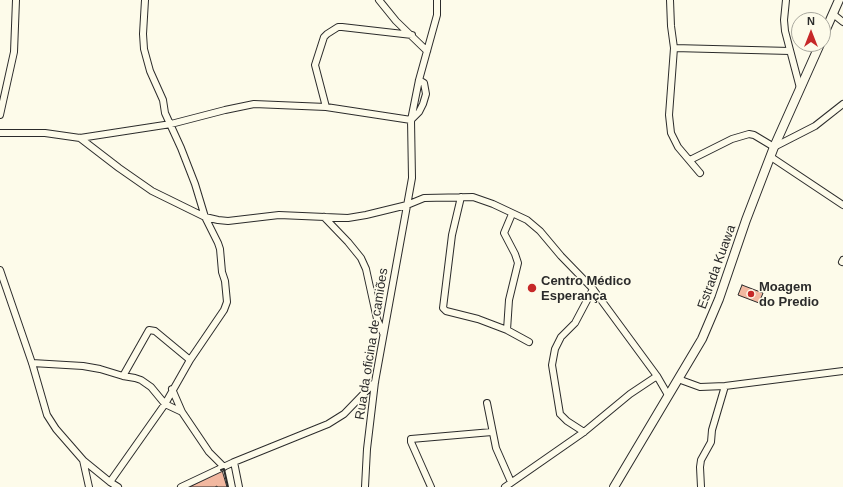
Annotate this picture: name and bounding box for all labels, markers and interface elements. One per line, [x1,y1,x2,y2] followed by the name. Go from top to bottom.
[791,12,831,52] north arrow
[807,15,815,27] text: N
[695,223,739,311] street label: Estrada Kuawa
[352,267,392,421] street label: Rua da oficina de camiões
[541,273,631,304] place label: Centro Médico Esperança
[759,279,819,310] place label: Moagem do Predio
[526,282,538,294] marker: Centro Médico Esperança
[746,289,756,299] marker: Moagem do Predio

